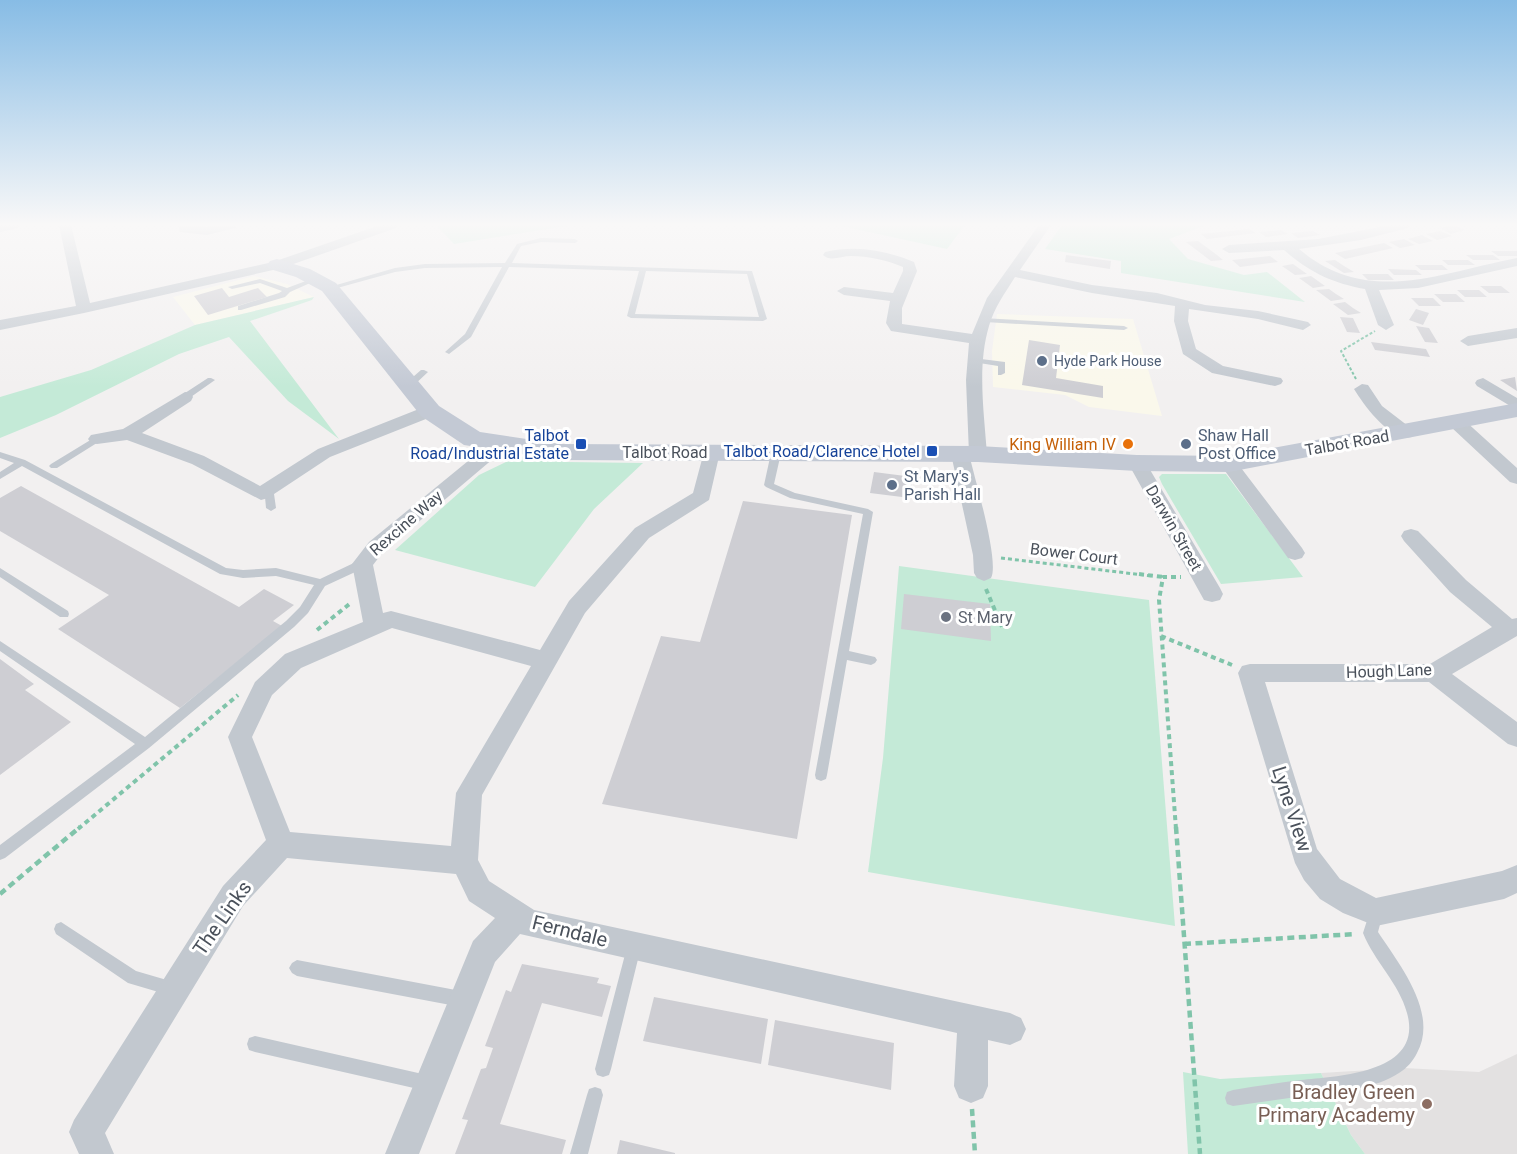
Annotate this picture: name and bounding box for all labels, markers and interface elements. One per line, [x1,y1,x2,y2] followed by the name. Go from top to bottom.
[1054,353,1161,369] place label: Hyde Park House
[1035,354,1049,368] marker: Hyde Park House
[410,426,569,463] place label: Talbot Road/Industrial Estate
[1198,426,1276,463] place label: Shaw Hall Post Office
[1303,426,1391,460] street label: Talbot Road
[1009,435,1116,454] place label: King William IV
[574,437,588,451] marker: Talbot Road/Industrial Estate
[1121,437,1135,451] marker: King William IV
[1179,437,1193,451] marker: Shaw Hall Post Office
[724,442,920,461] place label: Talbot Road/Clarence Hotel
[622,443,708,462] street label: Talbot Road
[925,444,939,458] marker: Talbot Road/Clarence Hotel
[904,467,981,504] place label: St Mary's Parish Hall
[885,478,899,492] marker: St Mary's Parish Hall
[1142,482,1206,574] street label: Darwin Street
[366,486,446,560] street label: Rexcine Way
[1029,539,1119,569] street label: Bower Court
[958,608,1013,627] place label: St Mary
[939,610,953,624] marker: St Mary
[1346,660,1432,682] street label: Hough Lane
[1267,763,1317,855] street label: Lyne View
[188,876,256,960] street label: The Links
[530,910,610,952] street label: Ferndale
[1258,1080,1416,1127] place label: Bradley Green Primary Academy
[1420,1097,1434,1111] marker: Bradley Green Primary Academy

